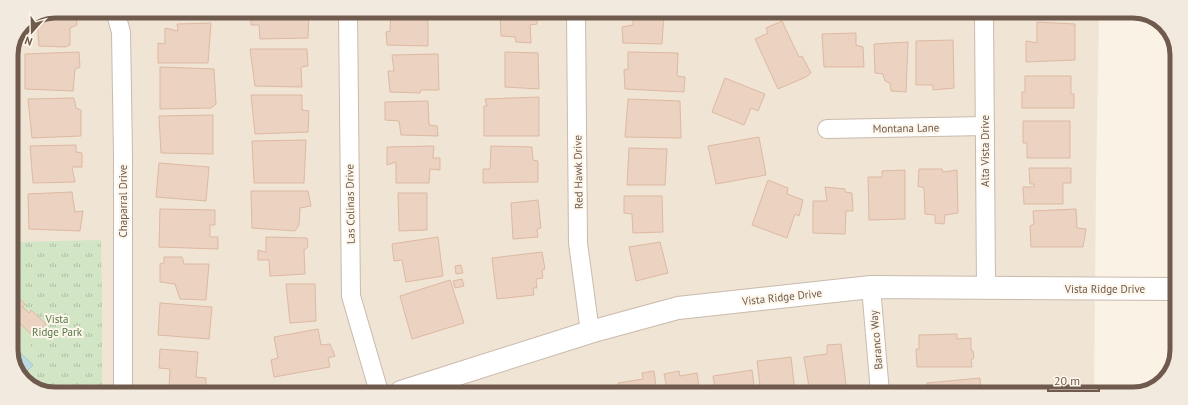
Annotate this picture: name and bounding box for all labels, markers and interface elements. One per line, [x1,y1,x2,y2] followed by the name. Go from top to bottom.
[12,12,52,52] north arrow
[23,34,34,49] text: N
[978,115,992,187] street label: Alta Vista Drive
[873,120,940,136] street label: Montana Lane
[570,135,586,209] street label: Red Hawk Drive
[342,163,358,244] street label: Las Colinas Drive
[116,164,130,237] street label: Chaparral Drive
[1064,282,1146,296] street label: Vista Ridge Drive
[740,286,823,308] street label: Vista Ridge Drive
[866,309,886,370] street label: Baranco Way
[32,312,83,339] park label: Vista Ridge Park
[1048,367,1099,393] scale bar
[1054,373,1080,388] text: 20 m

